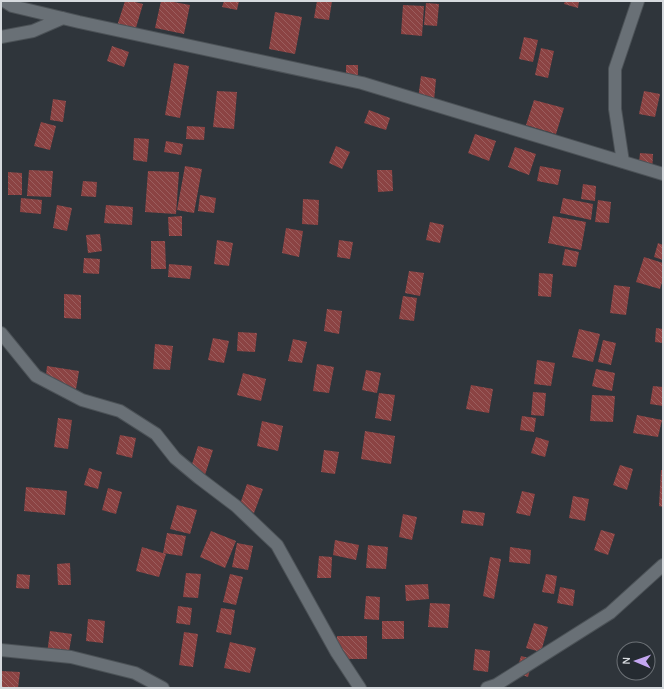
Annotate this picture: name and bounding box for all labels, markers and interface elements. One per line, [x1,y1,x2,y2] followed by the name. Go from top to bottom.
[616,641,656,681] north arrow
[620,656,633,665] text: N

